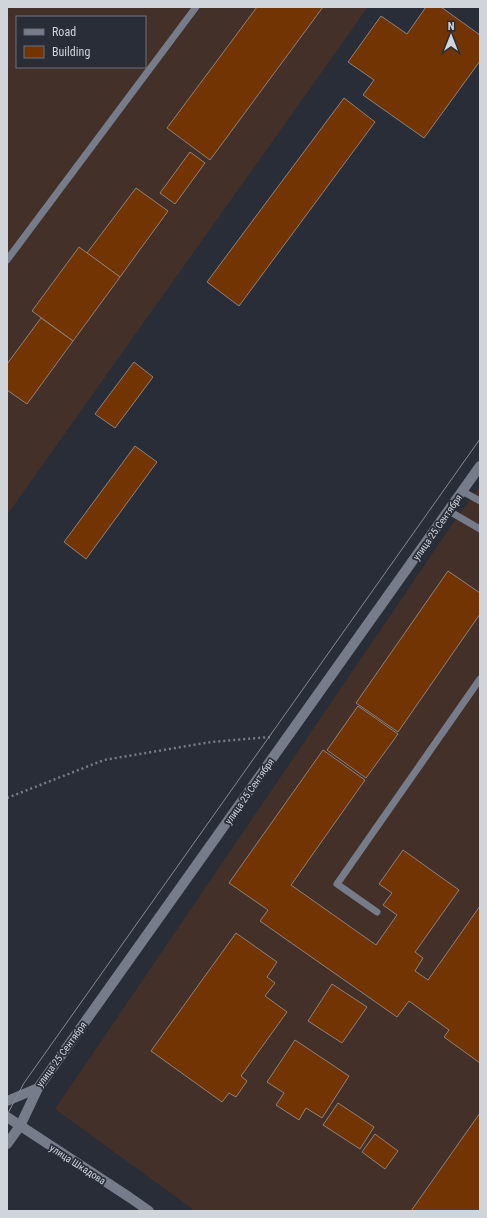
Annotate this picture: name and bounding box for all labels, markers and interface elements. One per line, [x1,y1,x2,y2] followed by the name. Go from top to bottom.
[16,16,146,68] legend
[431,16,471,56] north arrow
[448,20,455,33] text: N
[52,25,76,39] text: Road
[52,45,90,59] text: Building
[411,492,464,562] street label: улица 25 Сентября
[223,756,276,826] street label: улица 25 Сентября
[34,1019,89,1089] street label: улица 25 Сентября
[48,1142,108,1187] street label: улица Шкадова

